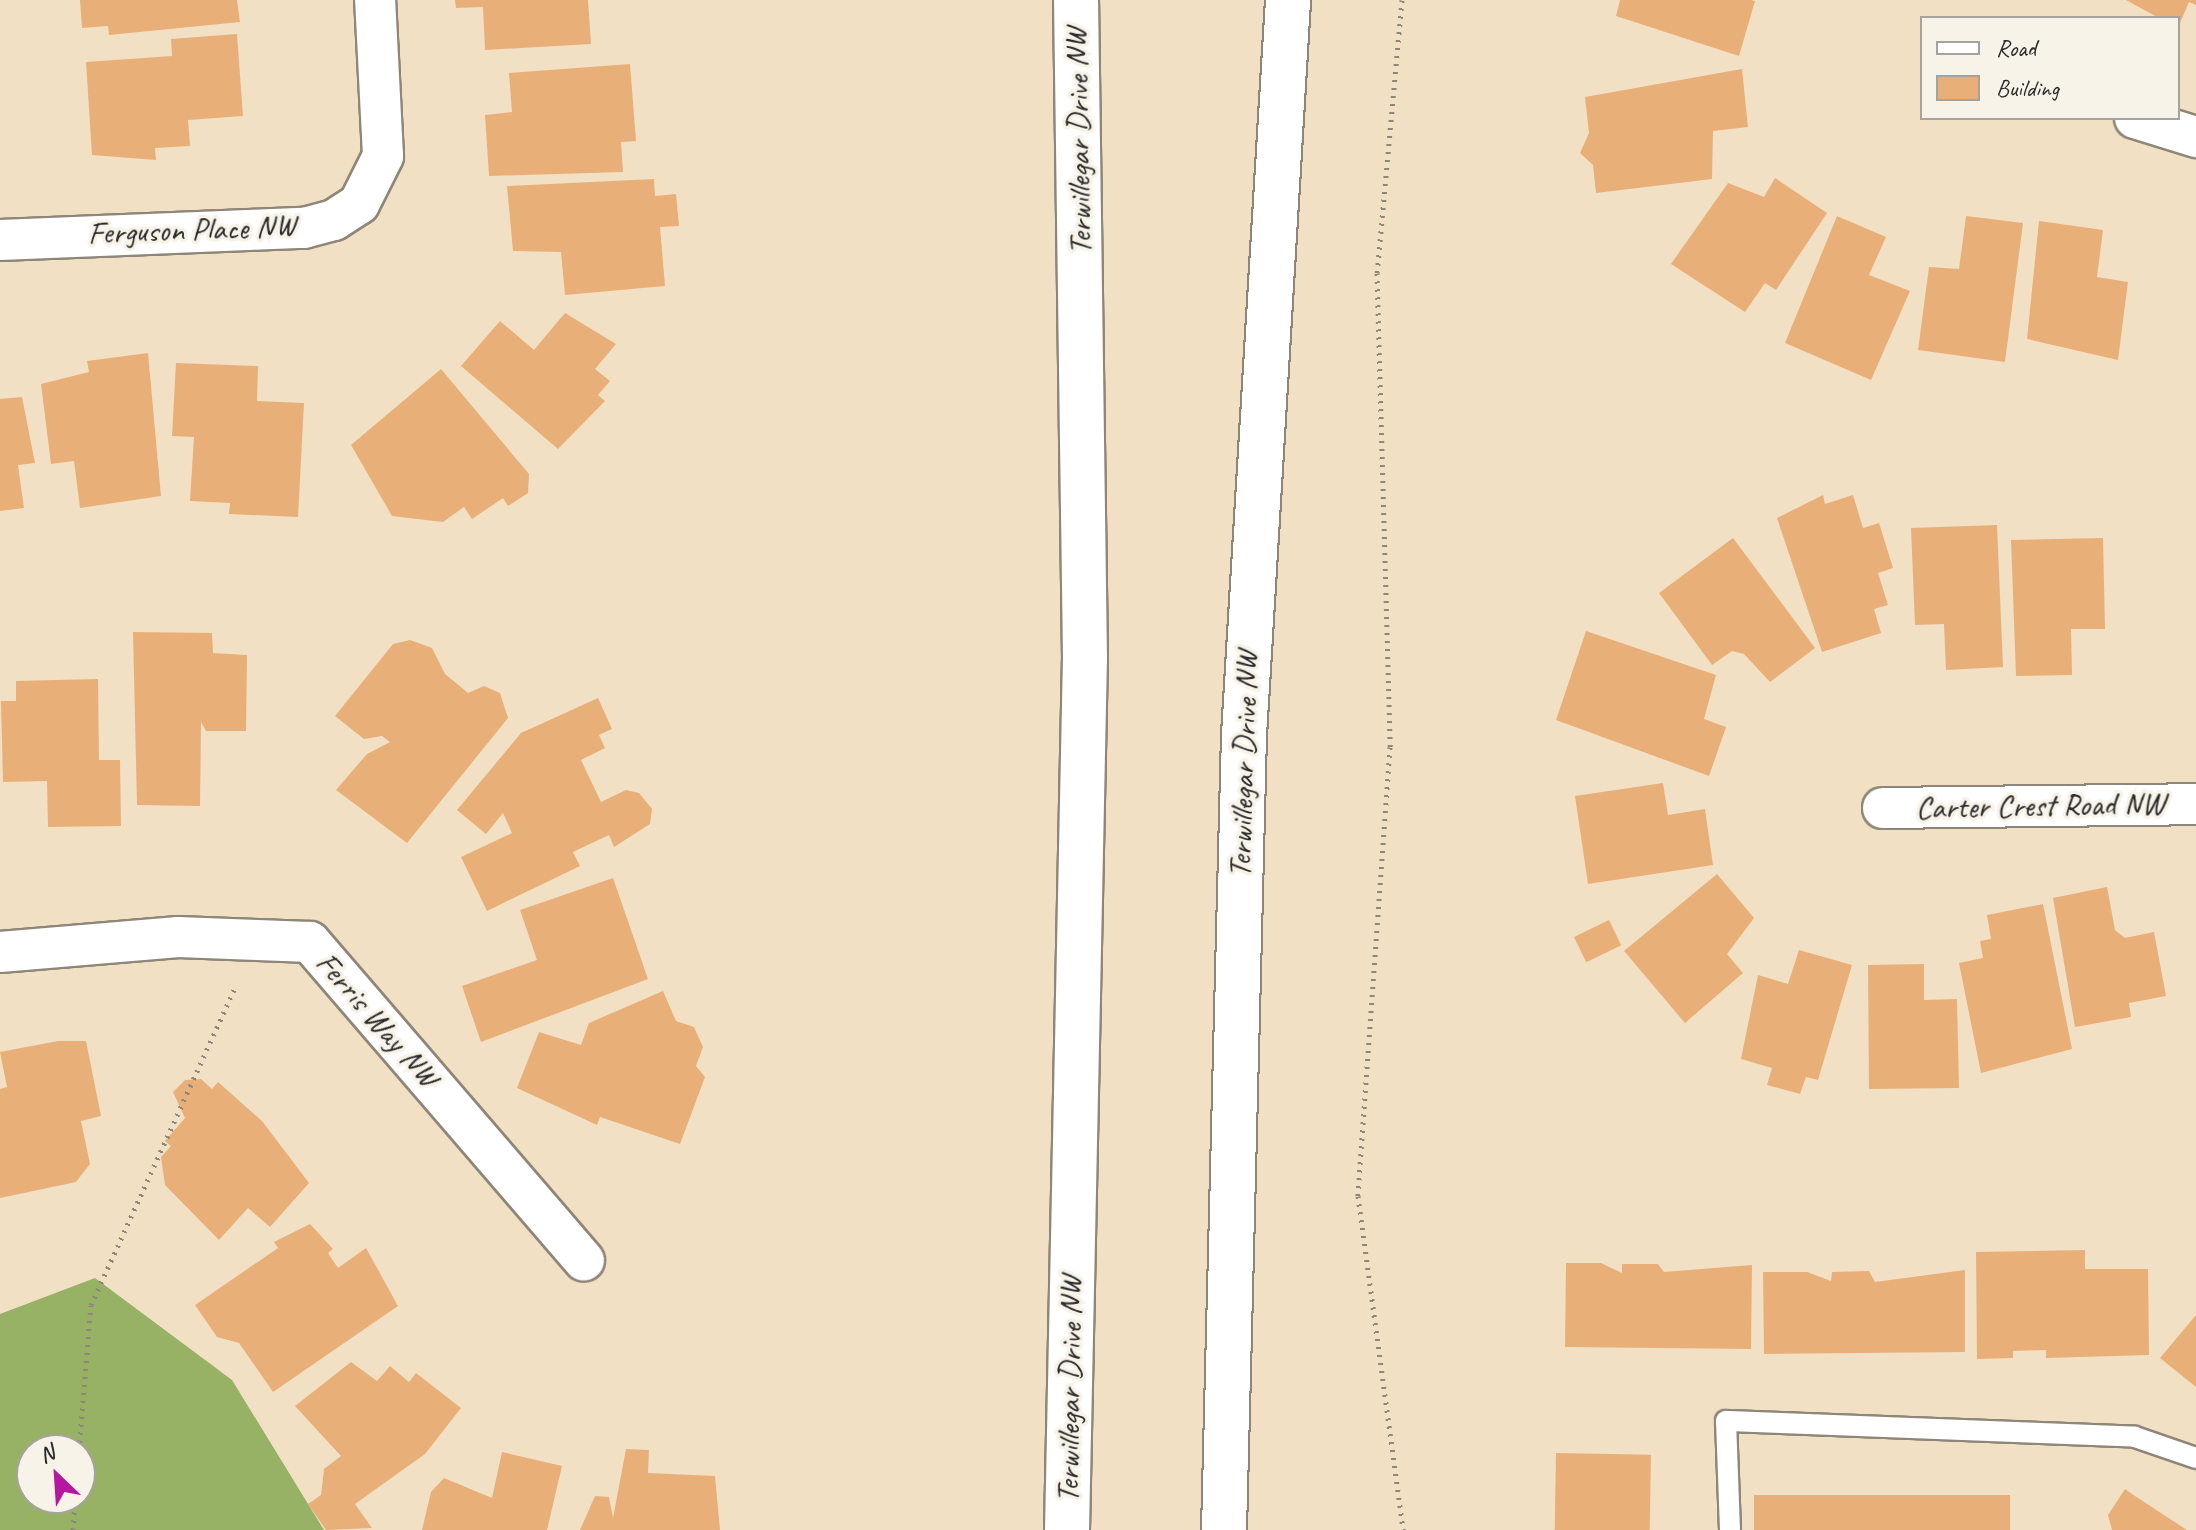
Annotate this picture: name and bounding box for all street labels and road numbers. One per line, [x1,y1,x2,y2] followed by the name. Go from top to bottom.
[1058,26,1100,256] street label: Terwillegar Drive NW
[87,207,297,253] street label: Ferguson Place NW
[1221,649,1267,879] street label: Terwillegar Drive NW
[1914,785,2166,827] street label: Carter Crest Road NW
[307,943,447,1097] street label: Ferris Way NW
[1049,1274,1091,1504] street label: Terwillegar Drive NW

